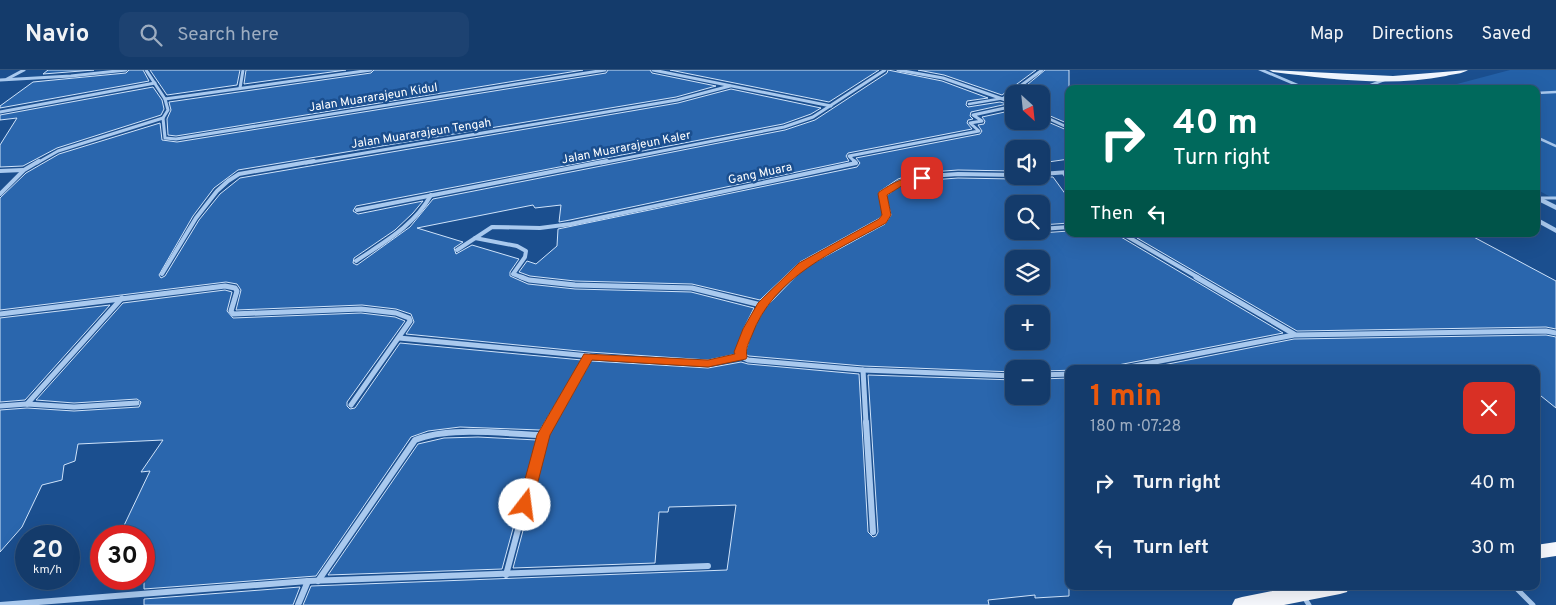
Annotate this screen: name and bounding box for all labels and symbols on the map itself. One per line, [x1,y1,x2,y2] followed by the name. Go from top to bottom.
[307,80,439,116] street label: Jalan Muararajeun Kidul
[1005,85,1050,130] north arrow
[350,115,492,153] street label: Jalan Muararajeun Tengah
[560,128,693,168] street label: Jalan Muararajeun Kaler
[901,157,943,199] pin
[727,159,794,189] street label: Gang Muara
[498,478,550,530] position arrow
[90,525,155,590] speed limit sign: 30

